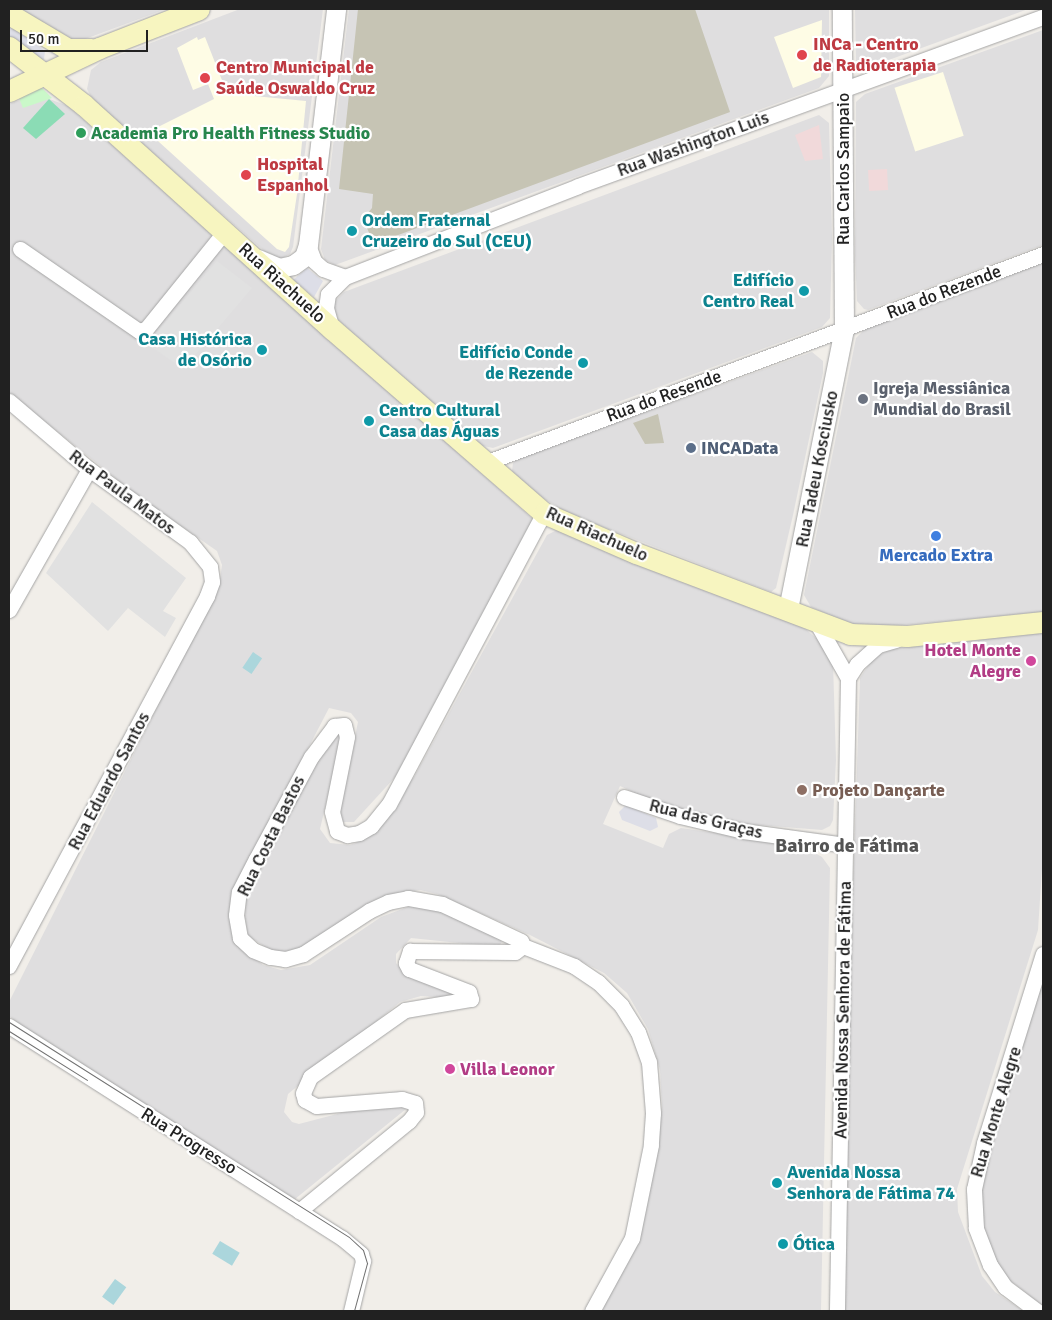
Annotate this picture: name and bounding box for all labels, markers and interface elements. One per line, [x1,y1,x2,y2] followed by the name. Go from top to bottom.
[22,20,150,52] scale bar
[28,30,59,48] text: 50 m
[813,34,936,76] place label: INCa - Centro de Radioterapia
[795,48,809,62] marker: INCa - Centro de Radioterapia
[216,57,375,100] place label: Centro Municipal de Saúde Oswaldo Cruz
[198,71,212,85] marker: Centro Municipal de Saúde Oswaldo Cruz
[832,93,854,245] street label: Rua Carlos Sampaio
[614,107,772,181] street label: Rua Washington Luis
[91,122,370,144] place label: Academia Pro Health Fitness Studio
[75,127,87,139] marker: Academia Pro Health Fitness Studio
[257,154,329,196] place label: Hospital Espanhol
[239,168,253,182] marker: Hospital Espanhol
[362,210,532,252] place label: Ordem Fraternal Cruzeiro do Sul (CEU)
[346,225,358,237] marker: Ordem Fraternal Cruzeiro do Sul (CEU)
[234,238,330,328] street label: Rua Riachuelo
[884,260,1004,324] street label: Rua do Rezende
[703,270,794,312] place label: Edifício Centro Real
[798,285,810,297] marker: Edifício Centro Real
[138,329,252,372] place label: Casa Histórica de Osório
[459,342,573,384] place label: Edifício Conde de Rezende
[256,344,268,356] marker: Casa Histórica de Osório
[577,357,589,369] marker: Edifício Conde de Rezende
[603,365,725,427] street label: Rua do Resende
[873,378,1011,420] place label: Igreja Messiânica Mundial do Brasil
[791,389,843,549] street label: Rua Tadeu Kosciusko
[857,393,869,405] marker: Igreja Messiânica Mundial do Brasil
[379,400,500,442] place label: Centro Cultural Casa das Águas
[363,415,375,427] marker: Centro Cultural Casa das Águas
[701,437,779,459] place label: INCAData
[685,442,697,454] marker: INCAData
[65,445,179,539] street label: Rua Paula Matos
[543,502,651,566] street label: Rua Riachuelo
[930,530,942,542] marker: Mercado Extra
[879,544,993,566] place label: Mercado Extra
[924,640,1021,682] place label: Hotel Monte Alegre
[1025,655,1037,667] marker: Hotel Monte Alegre
[63,708,155,854] street label: Rua Eduardo Santos
[232,772,310,900] street label: Rua Costa Bastos
[812,779,945,801] place label: Projeto Dançarte
[796,784,808,796] marker: Projeto Dançarte
[647,794,765,844] street label: Rua das Graças
[775,833,919,857] district label: Bairro de Fátima
[830,881,856,1139] street label: Avenida Nossa Senhora de Fátima
[966,1044,1026,1180] street label: Rua Monte Alegre
[460,1058,555,1080] place label: Villa Leonor
[444,1063,456,1075] marker: Villa Leonor
[137,1103,241,1179] street label: Rua Progresso
[787,1162,955,1204] place label: Avenida Nossa Senhora de Fátima 74
[771,1177,783,1189] marker: Avenida Nossa Senhora de Fátima 74
[793,1233,835,1255] place label: Ótica
[777,1238,789,1250] marker: Ótica

